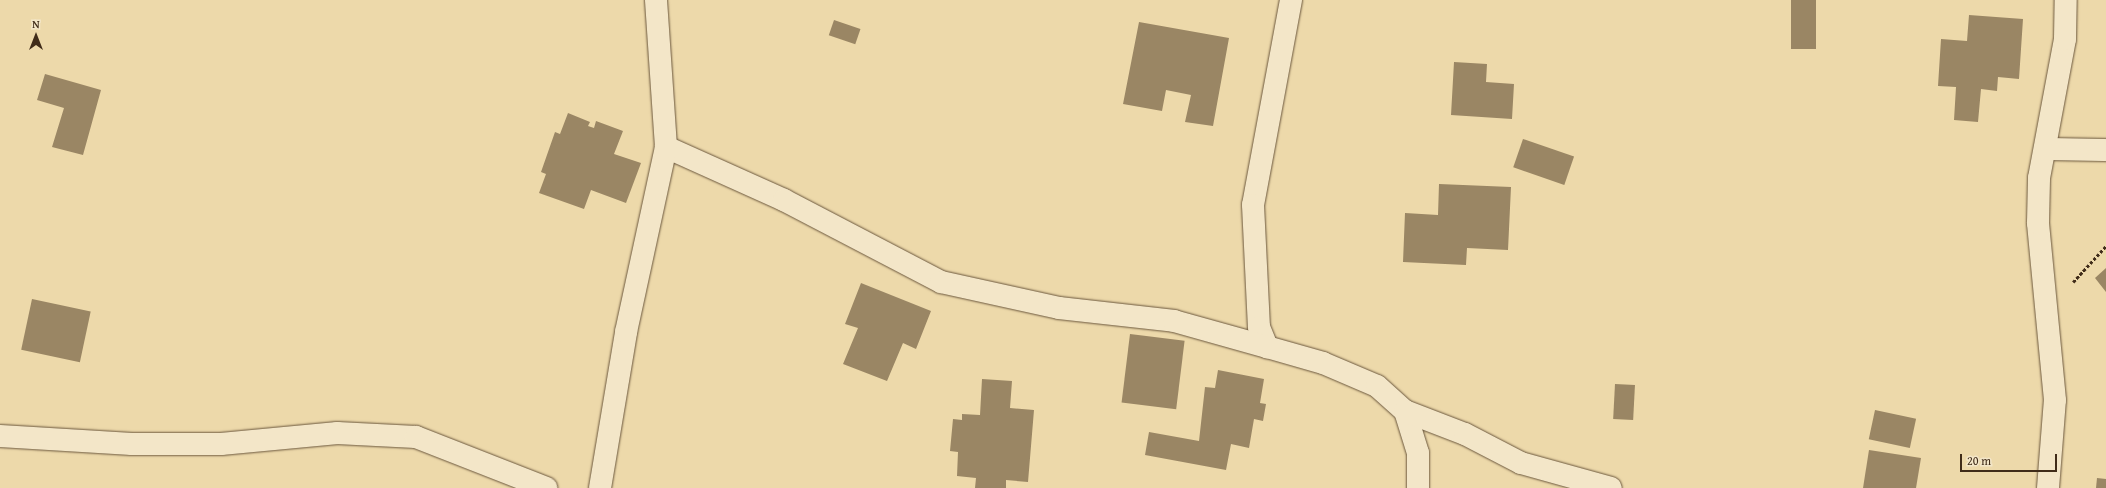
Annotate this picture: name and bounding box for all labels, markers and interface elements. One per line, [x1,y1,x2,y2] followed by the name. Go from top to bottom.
[16,16,56,56] north arrow
[32,16,40,32] text: N
[1962,446,2059,472] scale bar
[1967,452,1991,469] text: 20 m

